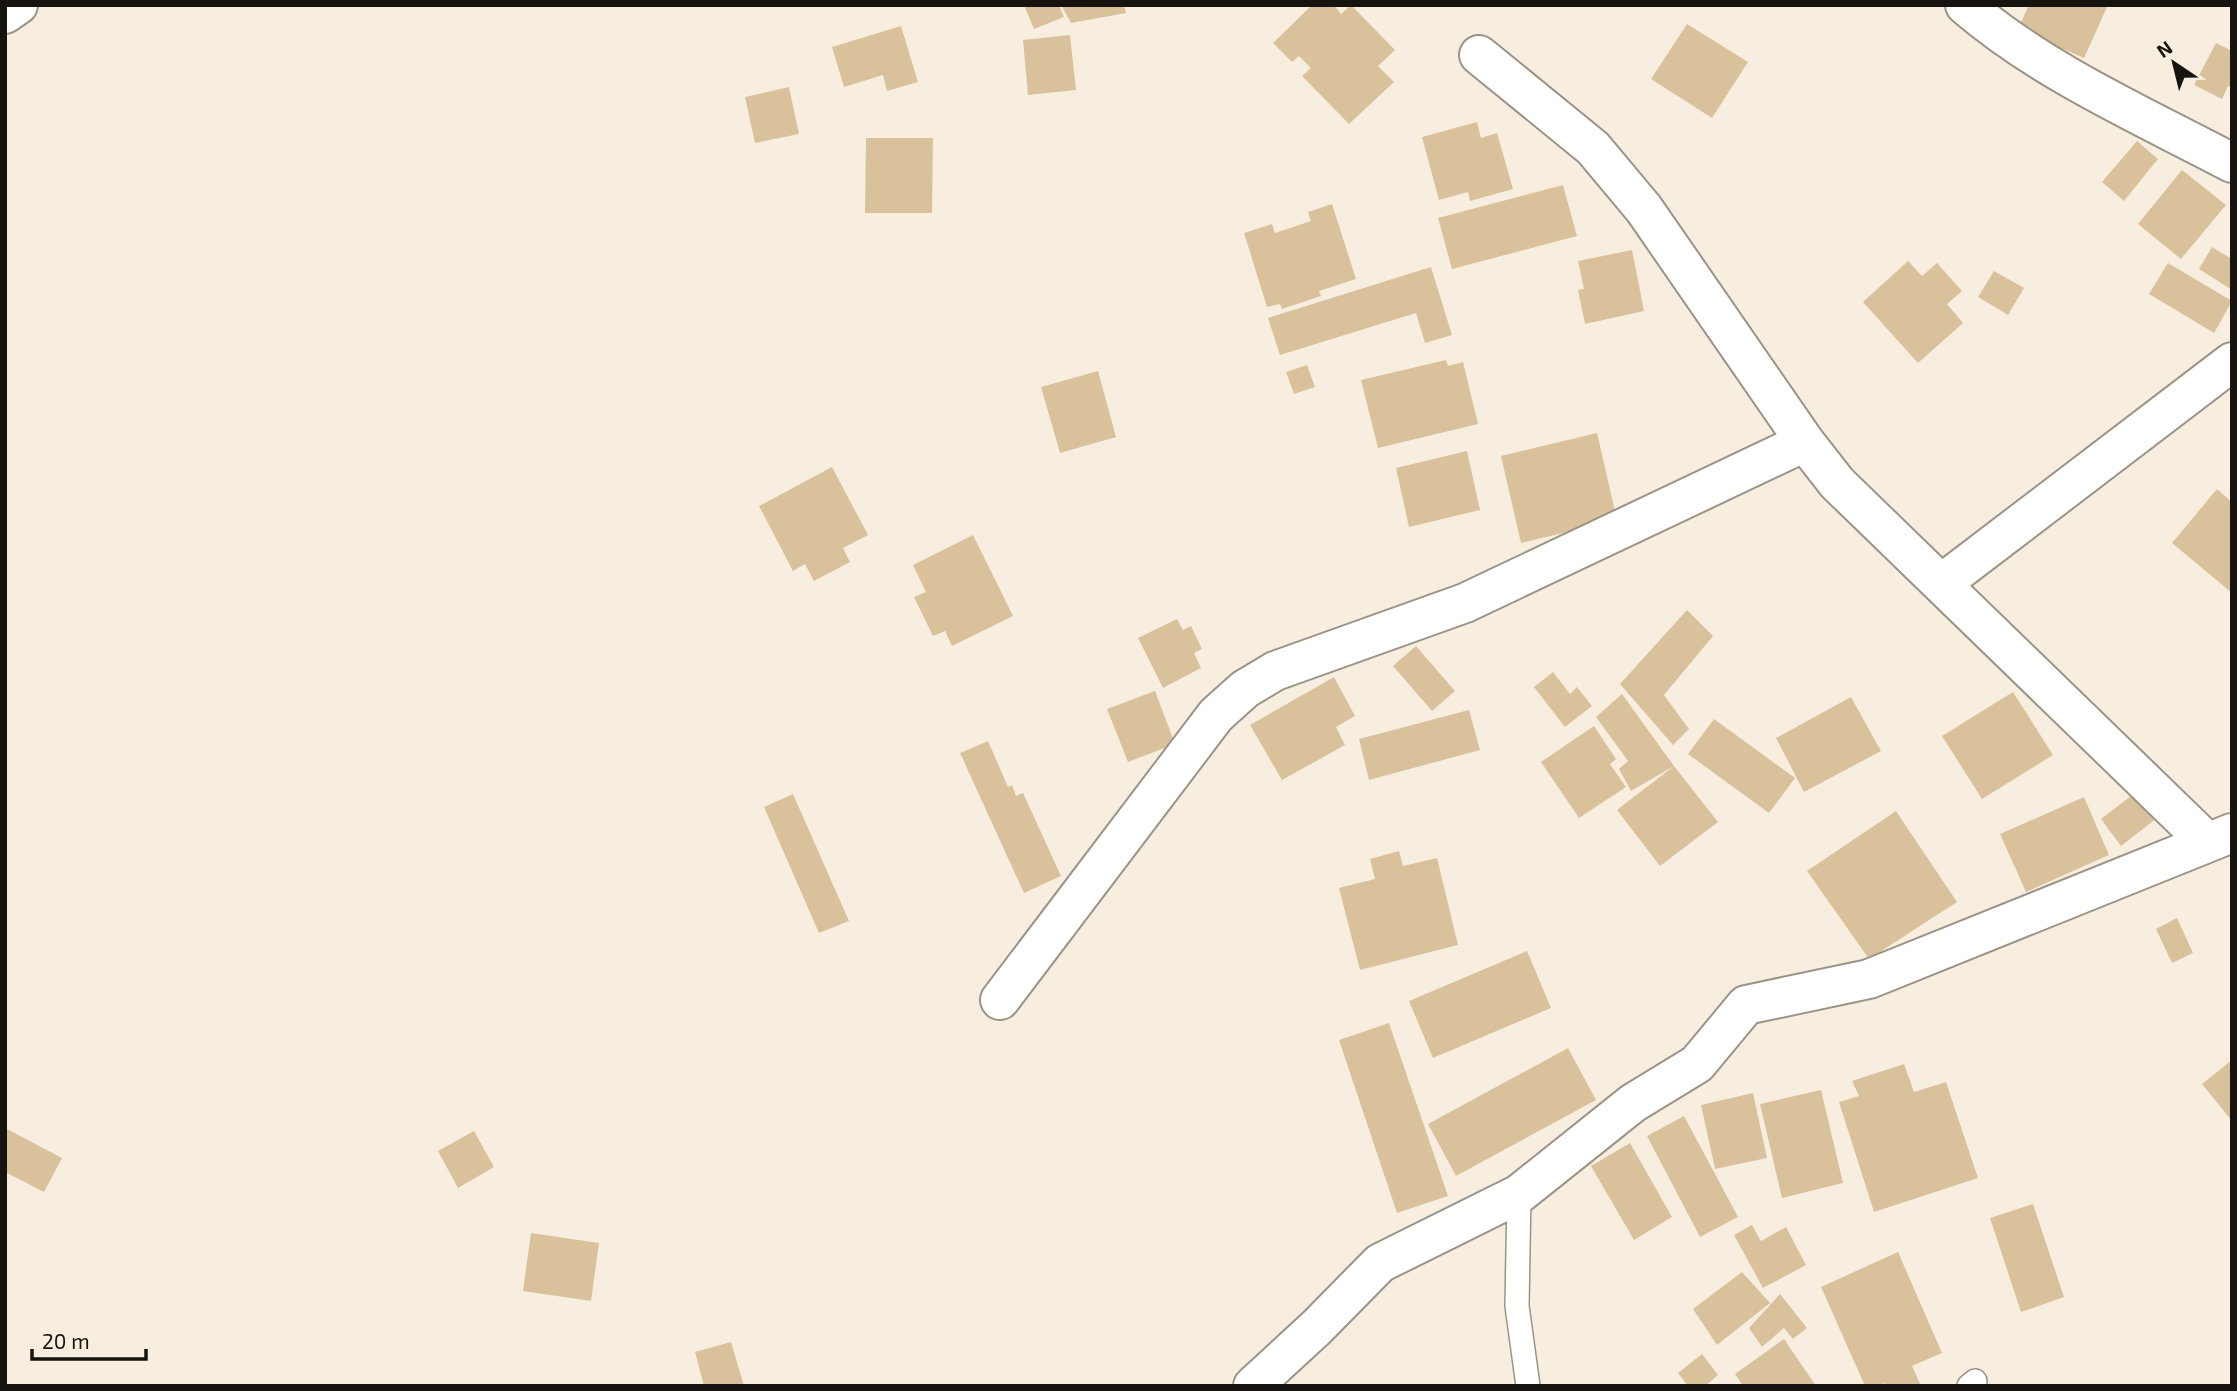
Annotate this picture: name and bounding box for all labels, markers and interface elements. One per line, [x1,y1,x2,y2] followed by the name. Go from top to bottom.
[2139,28,2209,98] north arrow
[2152,35,2176,62] text: N
[32,1318,145,1362] scale bar
[42,1328,90,1353] text: 20 m

